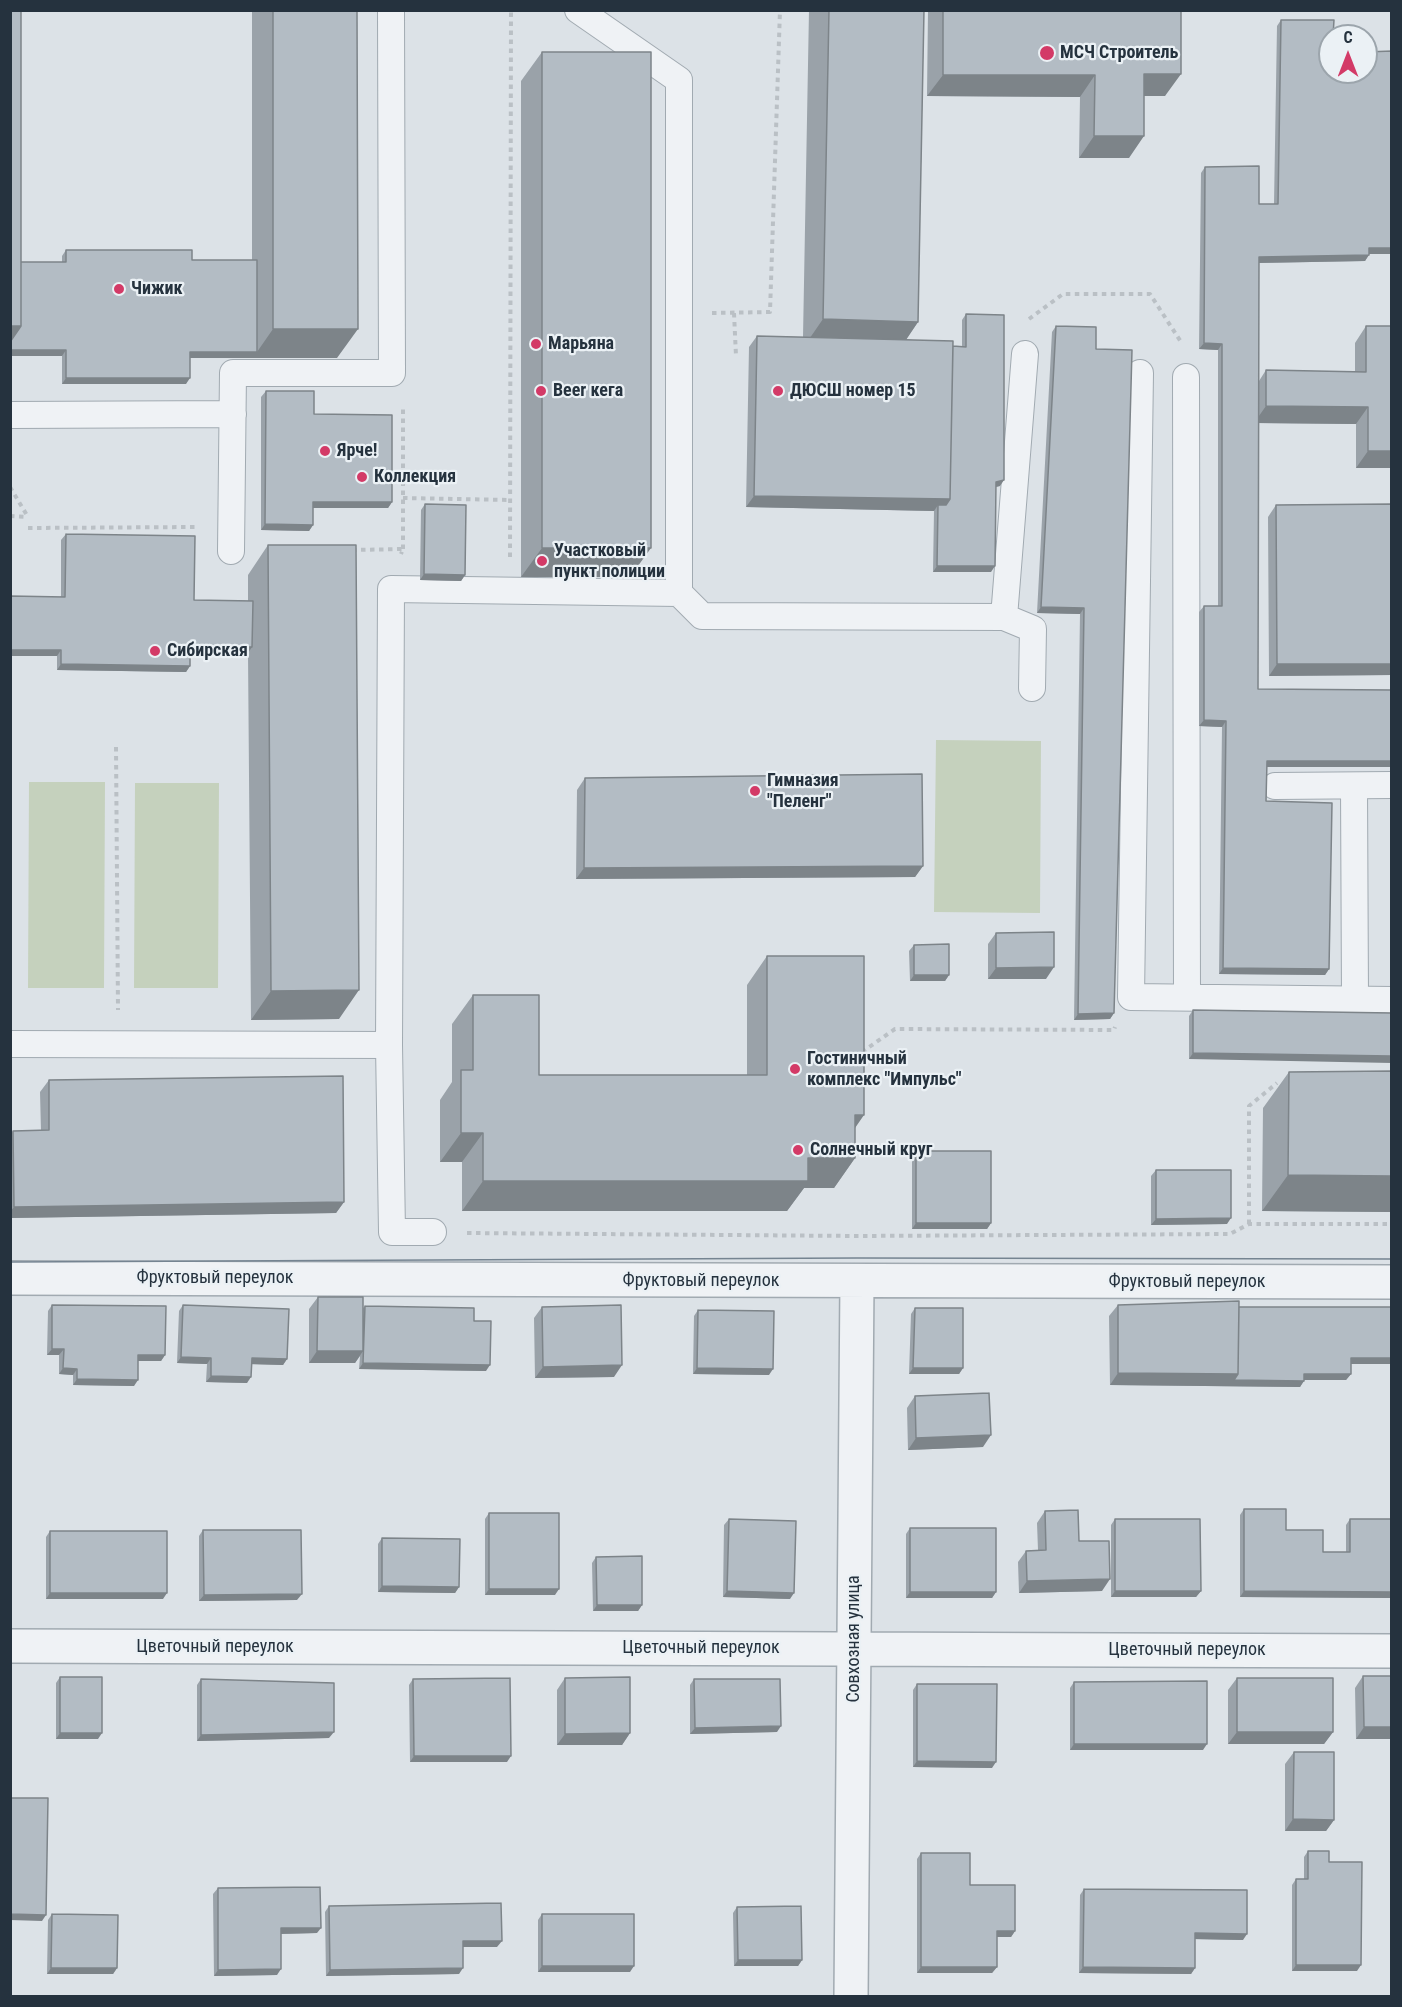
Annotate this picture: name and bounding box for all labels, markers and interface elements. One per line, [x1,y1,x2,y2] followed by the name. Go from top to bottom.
[1318,24,1378,84] north arrow
[1343,28,1353,47] text: С
[1060,42,1178,64] place label: МСЧ Строитель
[1038,44,1056,62] marker: МСЧ Строитель
[131,278,183,300] place label: Чижик
[112,282,126,296] marker: Чижик
[548,333,614,355] place label: Марьяна
[529,337,543,351] marker: Марьяна
[553,380,623,402] place label: Beer кега
[790,380,916,402] place label: ДЮСШ номер 15
[534,384,548,398] marker: Beer кега
[771,384,785,398] marker: ДЮСШ номер 15
[337,440,377,462] place label: Ярче!
[318,444,332,458] marker: Ярче!
[374,466,456,488] place label: Коллекция
[355,470,369,484] marker: Коллекция
[554,540,665,582] place label: Участковый пункт полиции
[535,554,549,568] marker: Участковый пункт полиции
[167,640,248,662] place label: Сибирская
[148,644,162,658] marker: Сибирская
[767,770,839,812] place label: Гимназия "Пеленг"
[748,784,762,798] marker: Гимназия "Пеленг"
[807,1048,962,1090] place label: Гостиничный комплекс "Импульс"
[788,1062,802,1076] marker: Гостиничный комплекс "Импульс"
[810,1139,932,1161] place label: Солнечный круг
[791,1143,805,1157] marker: Солнечный круг
[137,1267,293,1289] street label: Фруктовый переулок
[623,1270,779,1292] street label: Фруктовый переулок
[1109,1271,1265,1293] street label: Фруктовый переулок
[843,1575,865,1703] street label: Совхозная улица
[136,1636,294,1658] street label: Цветочный переулок
[622,1637,780,1659] street label: Цветочный переулок
[1108,1639,1266,1661] street label: Цветочный переулок

